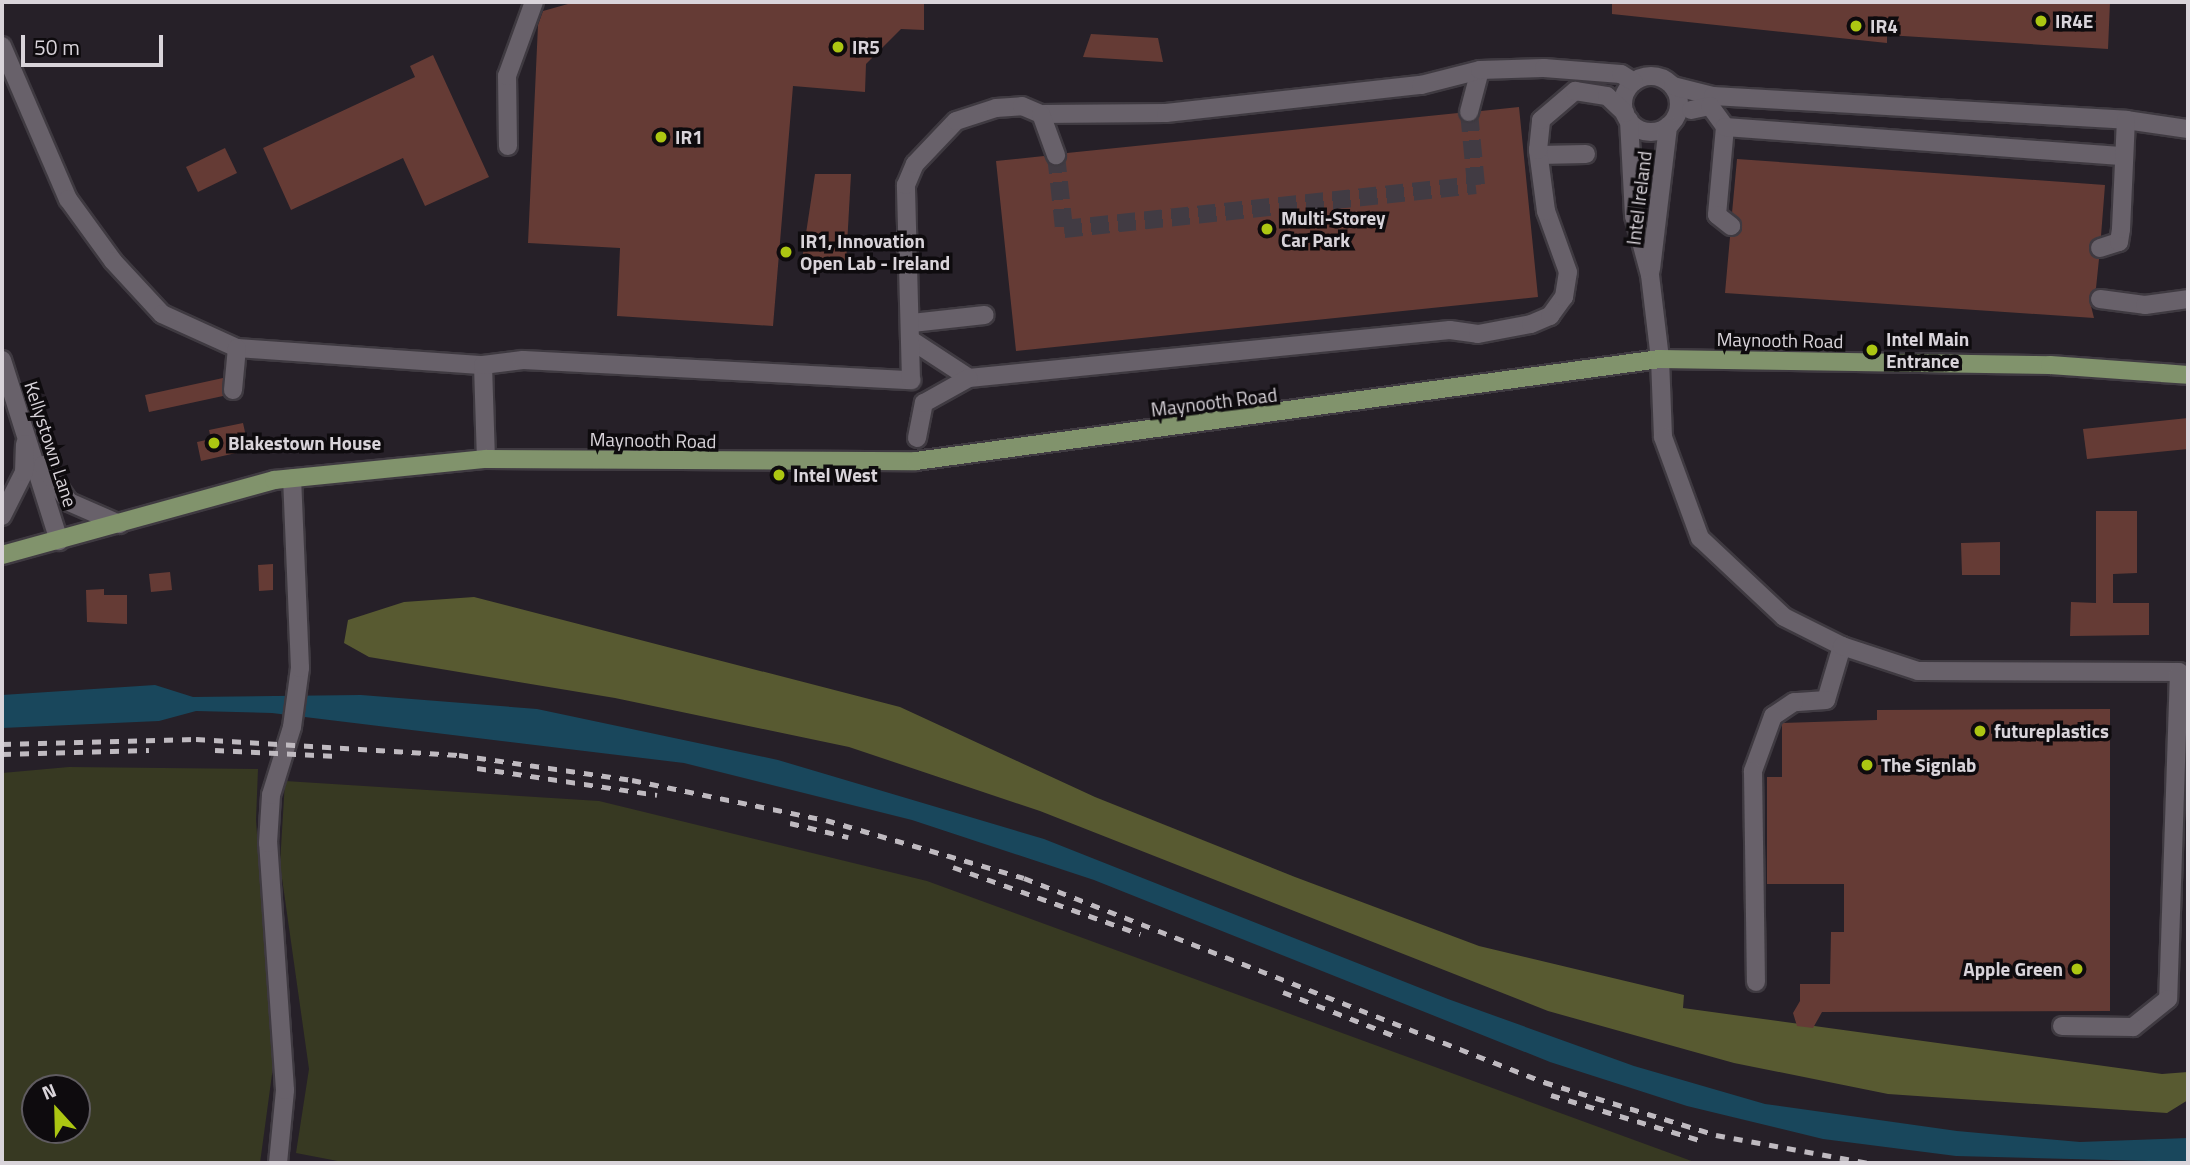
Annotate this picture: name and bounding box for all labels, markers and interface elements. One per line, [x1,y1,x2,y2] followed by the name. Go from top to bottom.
[2055,10,2093,32] place label: IR4E
[2033,13,2049,29] marker: IR4E
[1870,15,1898,37] place label: IR4
[1848,18,1864,34] marker: IR4
[24,21,166,65] scale bar
[34,31,80,63] text: 50 m
[852,36,880,58] place label: IR5
[830,39,846,55] marker: IR5
[675,126,703,148] place label: IR1
[653,129,669,145] marker: IR1
[1622,150,1656,246] street label: Intel Ireland
[1281,207,1386,251] place label: Multi-Storey Car Park
[1259,221,1275,237] marker: Multi-Storey Car Park
[800,230,950,274] place label: IR1, Innovation Open Lab - Ireland
[778,244,794,260] marker: IR1, Innovation Open Lab - Ireland
[1716,327,1844,353] street label: Maynooth Road
[1886,328,1969,372] place label: Intel Main Entrance
[1864,342,1880,358] marker: Intel Main Entrance
[20,378,82,510] street label: Kellystown Lane
[1150,383,1278,421] street label: Maynooth Road
[589,427,717,453] street label: Maynooth Road
[228,432,381,454] place label: Blakestown House
[206,435,222,451] marker: Blakestown House
[793,464,878,486] place label: Intel West
[771,467,787,483] marker: Intel West
[1994,720,2109,742] place label: futureplastics
[1972,723,1988,739] marker: futureplastics
[1881,754,1976,776] place label: The Signlab
[1859,757,1875,773] marker: The Signlab
[1963,958,2063,980] place label: Apple Green
[2069,961,2085,977] marker: Apple Green
[21,1074,91,1144] north arrow
[37,1075,60,1107] text: N

